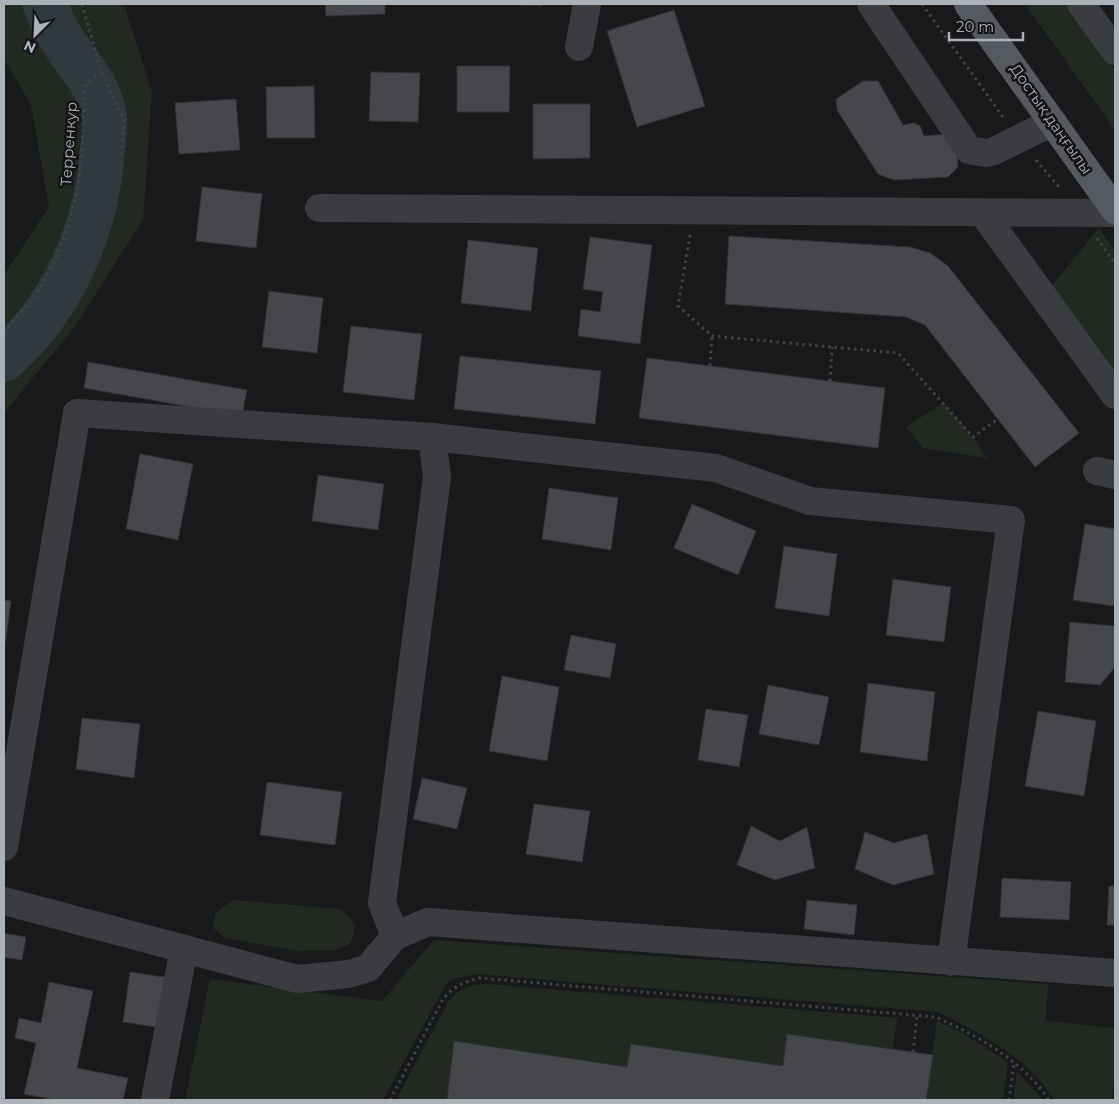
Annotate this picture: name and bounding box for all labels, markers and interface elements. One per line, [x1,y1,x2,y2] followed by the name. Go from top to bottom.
[10,10,60,60] north arrow
[949,10,1023,42] scale bar
[956,17,994,36] text: 20 m
[21,36,39,57] text: N
[1006,60,1097,178] street label: Достық даңғылы
[56,101,81,187] street label: Терренкур

